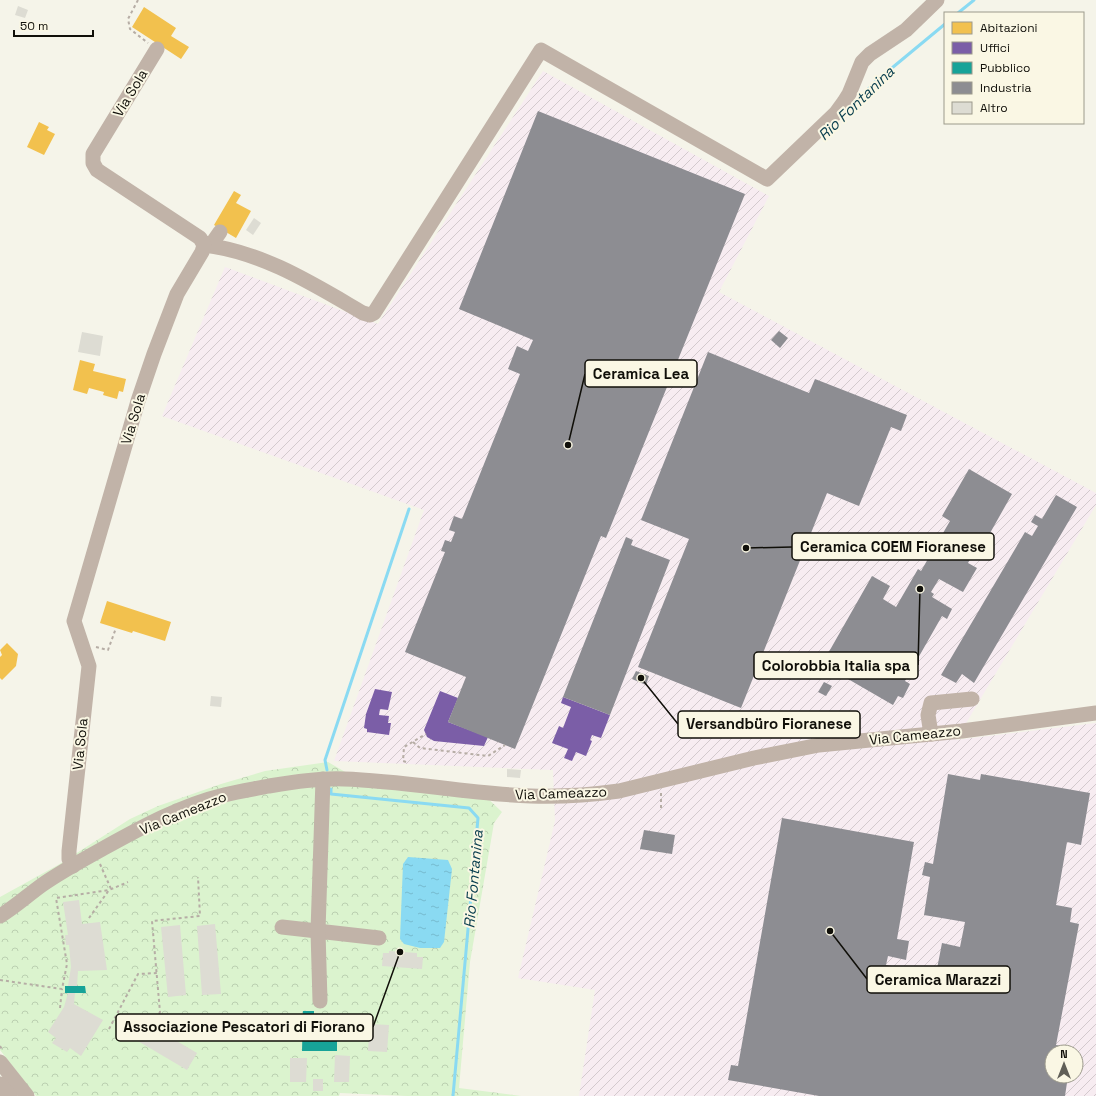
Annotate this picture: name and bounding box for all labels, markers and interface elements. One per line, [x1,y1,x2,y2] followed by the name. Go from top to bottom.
[14,12,93,38] scale bar
[944,12,1084,124] legend
[20,18,48,34] text: 50 m
[980,20,1038,36] text: Abitazioni
[980,40,1010,56] text: Uffici
[980,60,1030,76] text: Pubblico
[814,62,898,144] water label: Rio Fontanina
[109,66,151,120] street label: Via Sola
[980,80,1032,96] text: Industria
[980,100,1008,116] text: Altro
[585,360,697,387] callout: Ceramica Lea
[593,364,689,383] text: Ceramica Lea
[117,391,149,447] street label: Via Sola
[792,533,994,560] callout: Ceramica COEM Fioranese
[800,537,986,556] text: Ceramica COEM Fioranese
[754,652,918,679] callout: Colorobbia Italia spa
[762,656,911,675] text: Colorobbia Italia spa
[678,711,860,738] callout: Versandbüro Fioranese
[686,714,852,733] text: Versandbüro Fioranese
[68,717,92,771] street label: Via Sola
[868,721,962,749] street label: Via Cameazzo
[515,782,607,804] street label: Via Cameazzo
[137,787,229,839] street label: Via Cameazzo
[459,829,487,929] water label: Rio Fontanina
[867,966,1010,993] callout: Ceramica Marazzi
[875,970,1001,989] text: Ceramica Marazzi
[116,1014,373,1041] callout: Associazione Pescatori di Fiorano
[123,1017,365,1036] text: Associazione Pescatori di Fiorano
[1044,1044,1084,1084] north arrow
[1060,1047,1068,1061] text: N

